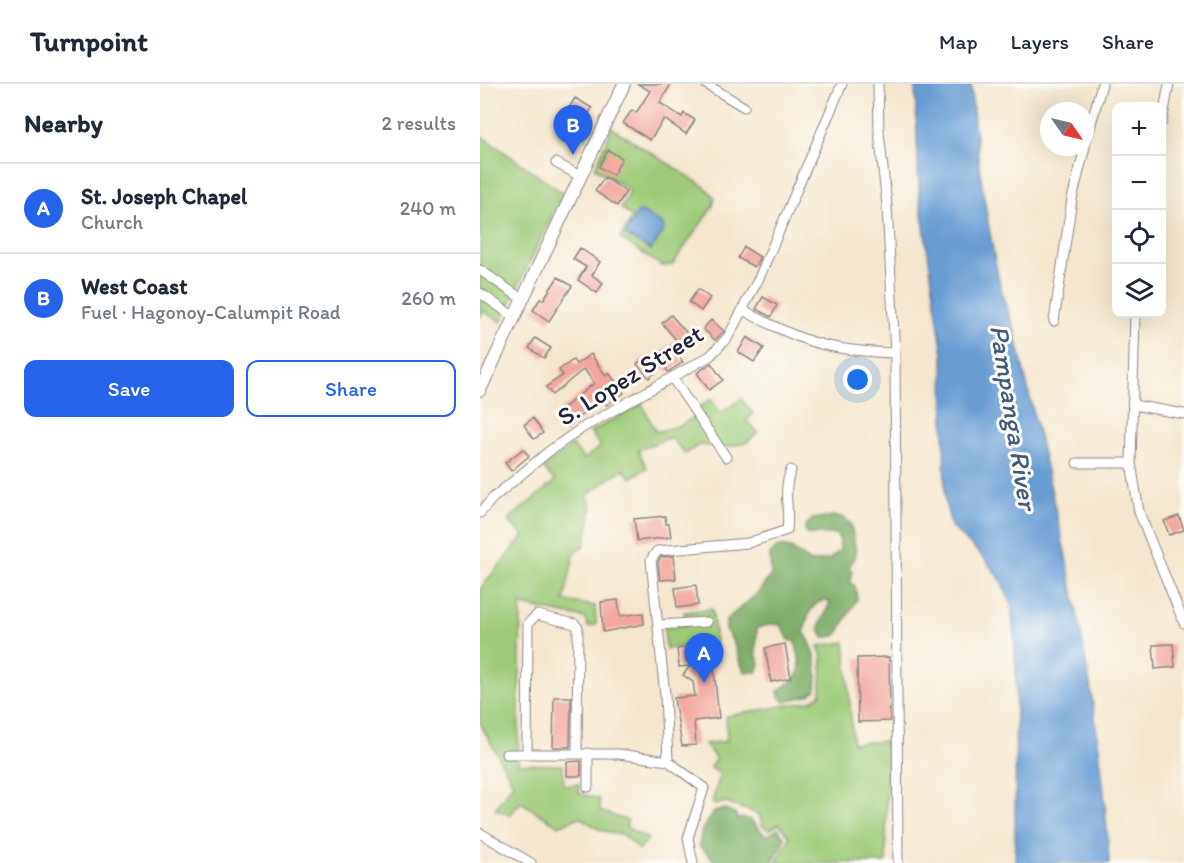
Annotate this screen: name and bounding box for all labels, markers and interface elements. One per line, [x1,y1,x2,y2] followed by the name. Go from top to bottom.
[30,24,148,58] text: Turnpoint
[939,29,978,54] text: Map
[1011,29,1069,54] text: Layers
[1102,29,1154,54] text: Share
[1040,102,1094,156] north arrow
[1112,102,1166,318] map controls
[1112,102,1166,156] button: +
[554,106,592,155] pin: B
[24,107,103,139] text: Nearby
[382,111,456,135] text: 2 results
[1112,156,1166,210] button: −
[81,183,247,210] text: St. Joseph Chapel
[37,196,50,220] text: A
[400,196,456,220] text: 240 m
[81,210,143,234] text: Church
[1112,210,1166,264] button: locate
[1112,264,1166,318] button: layers
[81,273,187,300] text: West Coast
[37,286,50,310] text: B
[401,286,456,310] text: 260 m
[81,300,340,324] text: Fuel · Hagonoy-Calumpit Road
[551,317,709,433] street label: S. Lopez Street
[983,322,1045,515] water label: Pampanga River
[24,360,234,417] button: Save
[246,360,456,417] button: Share
[843,365,872,394] your location
[684,634,724,683] pin: A

